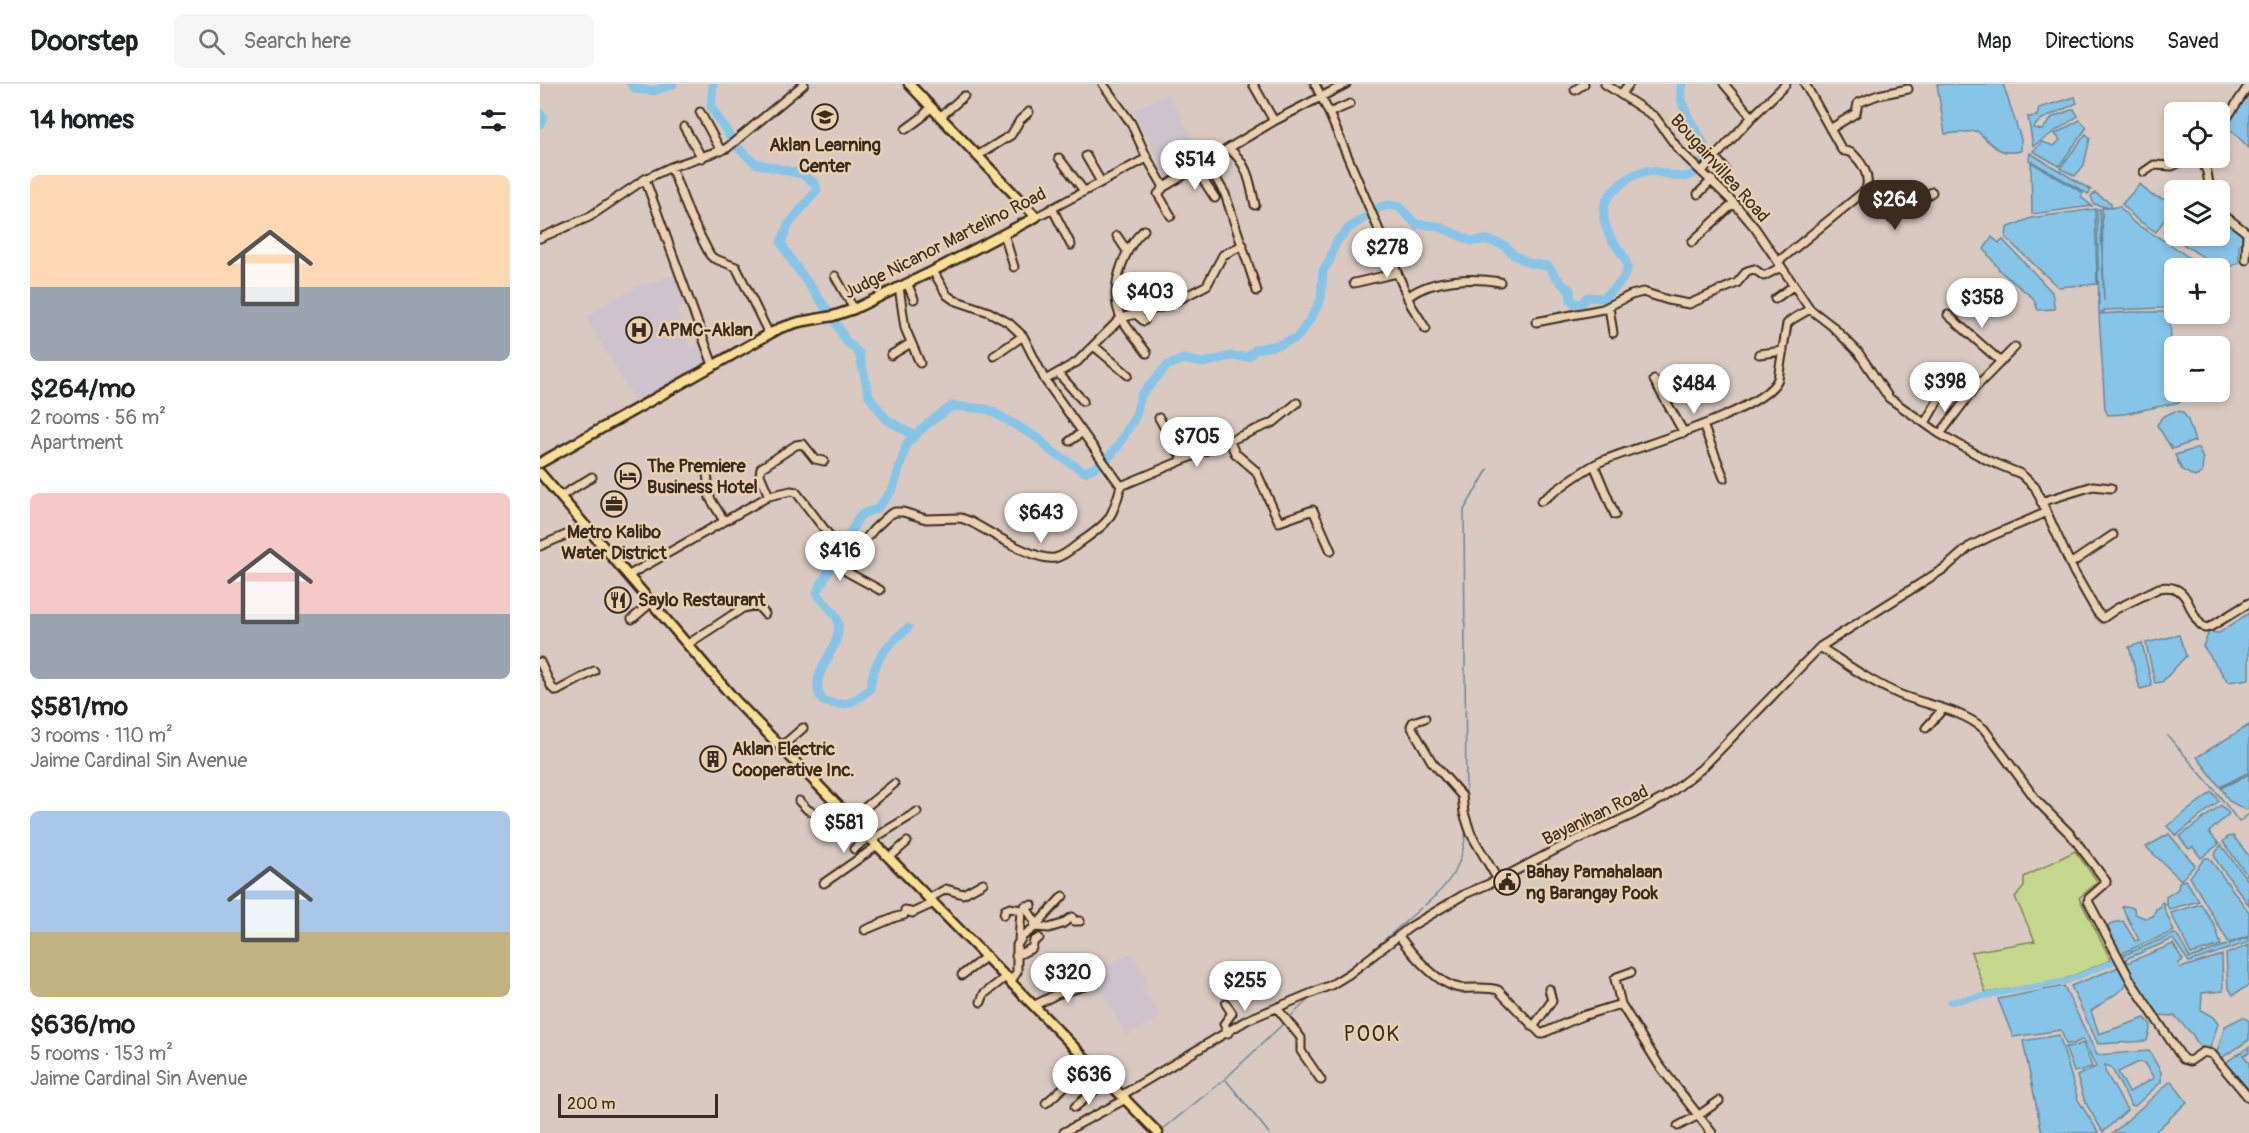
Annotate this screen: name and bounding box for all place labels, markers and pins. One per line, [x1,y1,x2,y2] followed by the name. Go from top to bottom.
[810,102,840,132] school or university icon: Aklan Learning Center
[769,134,881,178] place label: Aklan Learning Center
[1159,140,1231,191] pin: $514
[1859,180,1931,231] pin: $264
[1351,228,1423,279] pin: $278
[1114,272,1186,323] pin: $403
[1946,278,2018,329] pin: $358
[624,315,654,345] hospital icon: APMC-Aklan
[658,319,753,342] place label: APMC-Aklan
[1909,362,1981,413] pin: $398
[1658,364,1730,415] pin: $484
[1161,417,1233,468] pin: $705
[646,455,758,499] place label: The Premiere Business Hotel
[613,461,643,491] hotel icon: The Premiere Business Hotel
[599,489,629,519] office icon: Metro Kalibo Water District
[1005,493,1077,544] pin: $643
[561,521,667,565] place label: Metro Kalibo Water District
[804,531,876,582] pin: $416
[603,585,633,615] restaurant icon: Saylo Restaurant
[638,589,766,612] place label: Saylo Restaurant
[732,738,855,782] place label: Aklan Electric Cooperative Inc.
[698,744,728,774] building icon: Aklan Electric Cooperative Inc.
[808,803,880,854] pin: $581
[1526,861,1662,905] place label: Bahay Pamahalaan ng Barangay Pook
[1492,867,1522,897] public building icon: Bahay Pamahalaan ng Barangay Pook
[1032,953,1104,1004] pin: $320
[1209,961,1281,1012] pin: $255
[1053,1055,1125,1106] pin: $636

